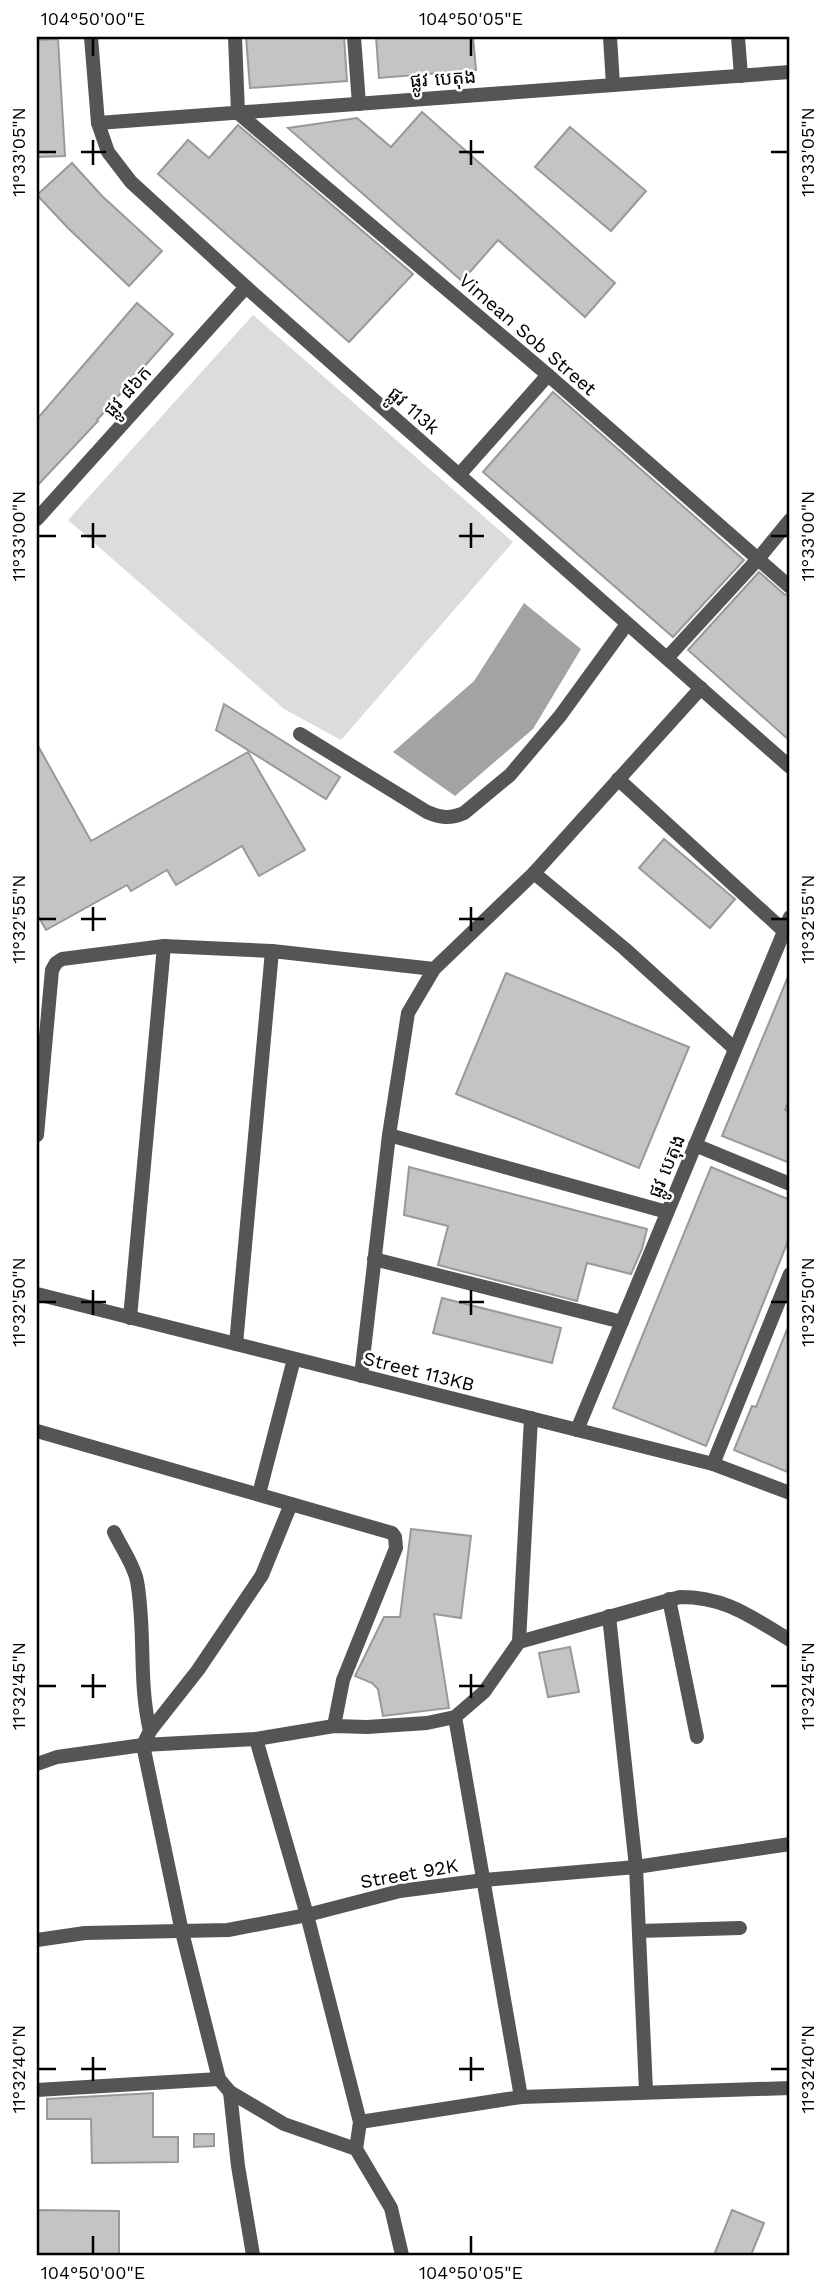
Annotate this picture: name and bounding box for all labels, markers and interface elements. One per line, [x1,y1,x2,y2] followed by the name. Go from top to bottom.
[41,8,145,29] text: 104°50'00"E
[419,8,523,29] text: 104°50'05"E
[409,65,477,98] street label: ផ្លូវ បេតុង
[8,107,29,197] text: 11°33'05"N
[797,107,818,197] text: 11°33'05"N
[454,268,601,400] street label: Vimean Sob Street
[98,361,160,425] street label: ផ្លូវ ៨៦ក
[379,382,444,443] street label: ផ្លូវ 113k
[8,491,29,581] text: 11°33'00"N
[797,491,818,581] text: 11°33'00"N
[8,875,29,963] text: 11°32'55"N
[797,875,818,963] text: 11°32'55"N
[643,1131,695,1203] street label: ផ្លូវ បេតុង
[8,1257,29,1347] text: 11°32'50"N
[797,1257,818,1347] text: 11°32'50"N
[361,1347,477,1396] street label: Street 113KB
[8,1642,29,1730] text: 11°32'45"N
[797,1642,818,1730] text: 11°32'45"N
[358,1854,460,1893] street label: Street 92K
[8,2025,29,2113] text: 11°32'40"N
[797,2025,818,2113] text: 11°32'40"N
[41,2262,145,2283] text: 104°50'00"E
[419,2262,523,2283] text: 104°50'05"E

